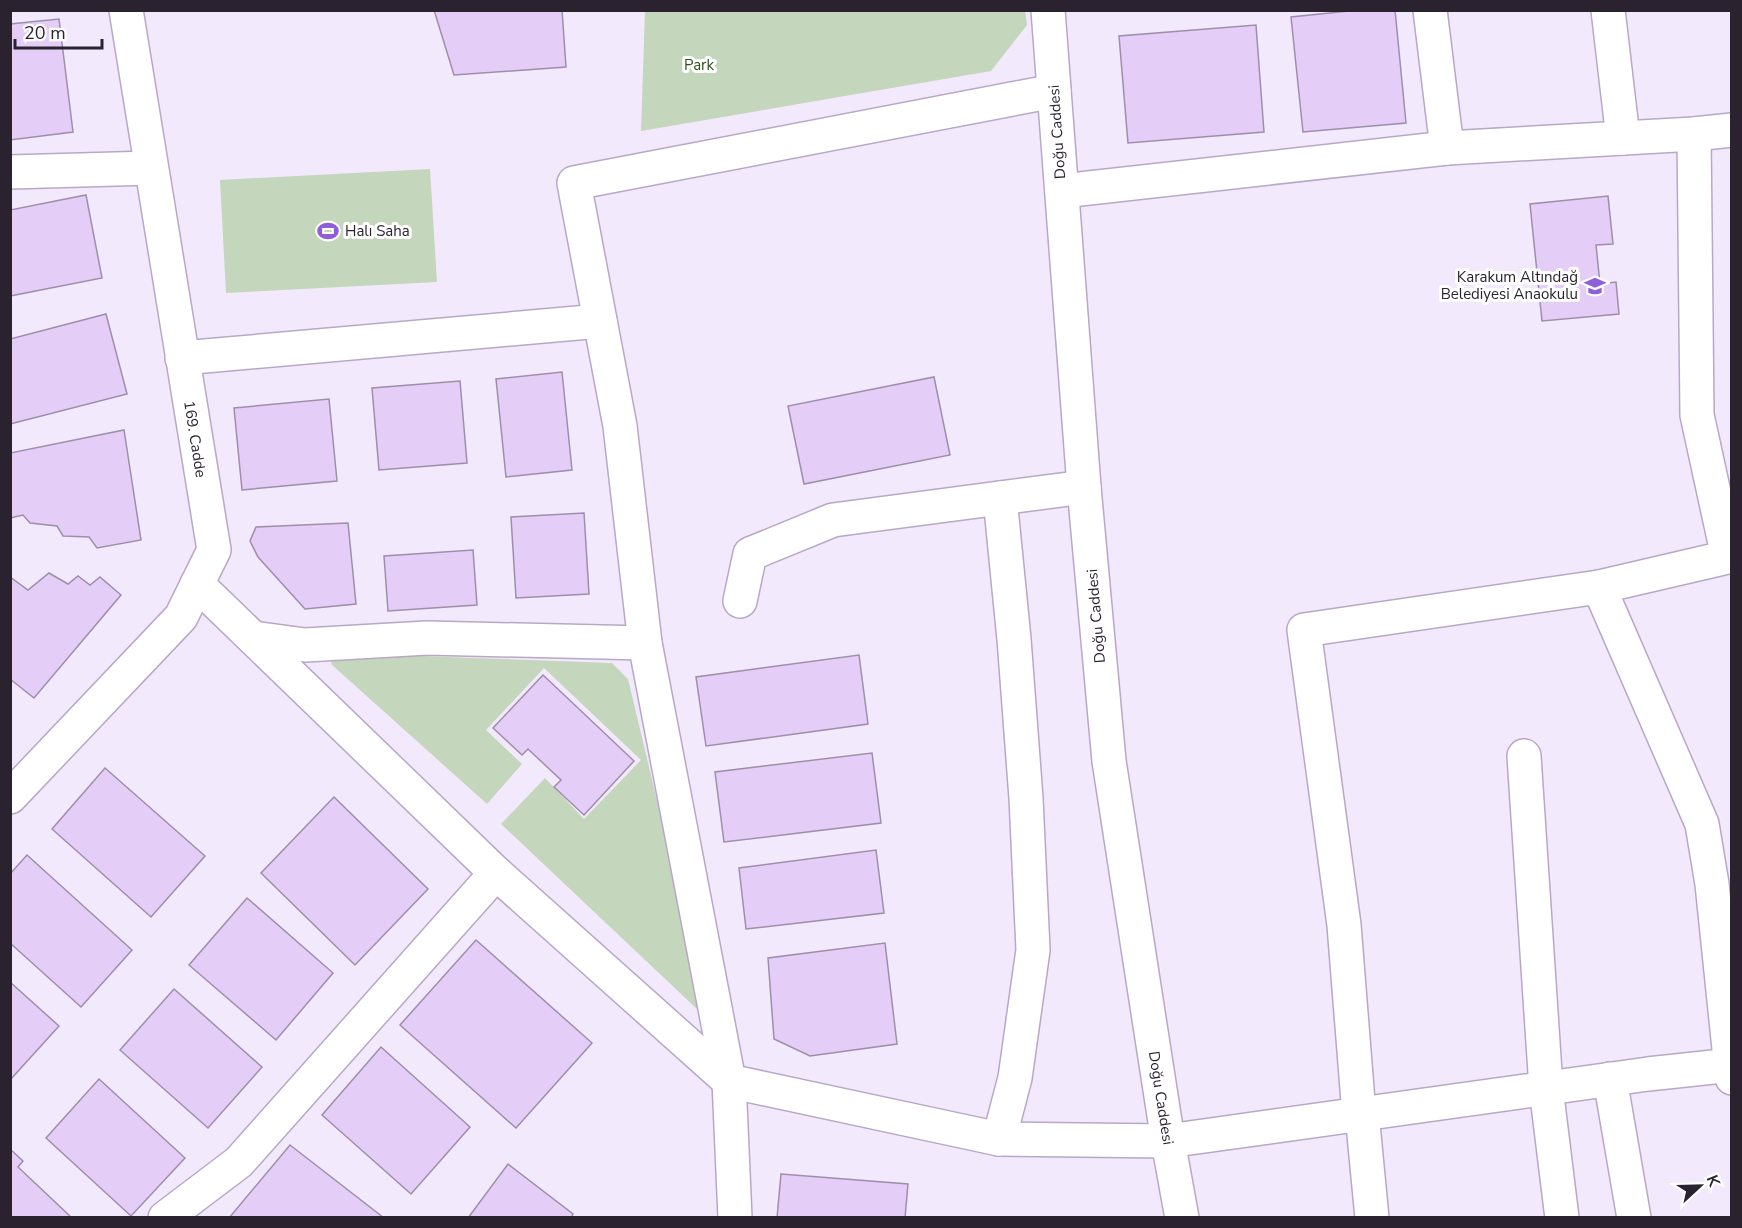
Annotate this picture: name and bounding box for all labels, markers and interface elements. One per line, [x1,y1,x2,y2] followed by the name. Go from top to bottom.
[15,12,102,50] scale bar
[24,21,66,45] text: 20 m
[684,55,714,75] park label: Park
[1044,84,1070,180] street label: Doğu Caddesi
[316,219,340,243] sports icon: Halı Saha
[345,221,410,241] place label: Halı Saha
[1441,267,1578,304] place label: Karakum Altındağ Belediyesi Anaokulu
[1583,274,1607,298] school or university icon: Karakum Altındağ Belediyesi Anaokulu
[179,399,211,479] street label: 169. Cadde
[1082,568,1110,664] street label: Doğu Caddesi
[1144,1050,1178,1146] street label: Doğu Caddesi
[1670,1156,1730,1216] north arrow
[1701,1172,1726,1191] text: K

